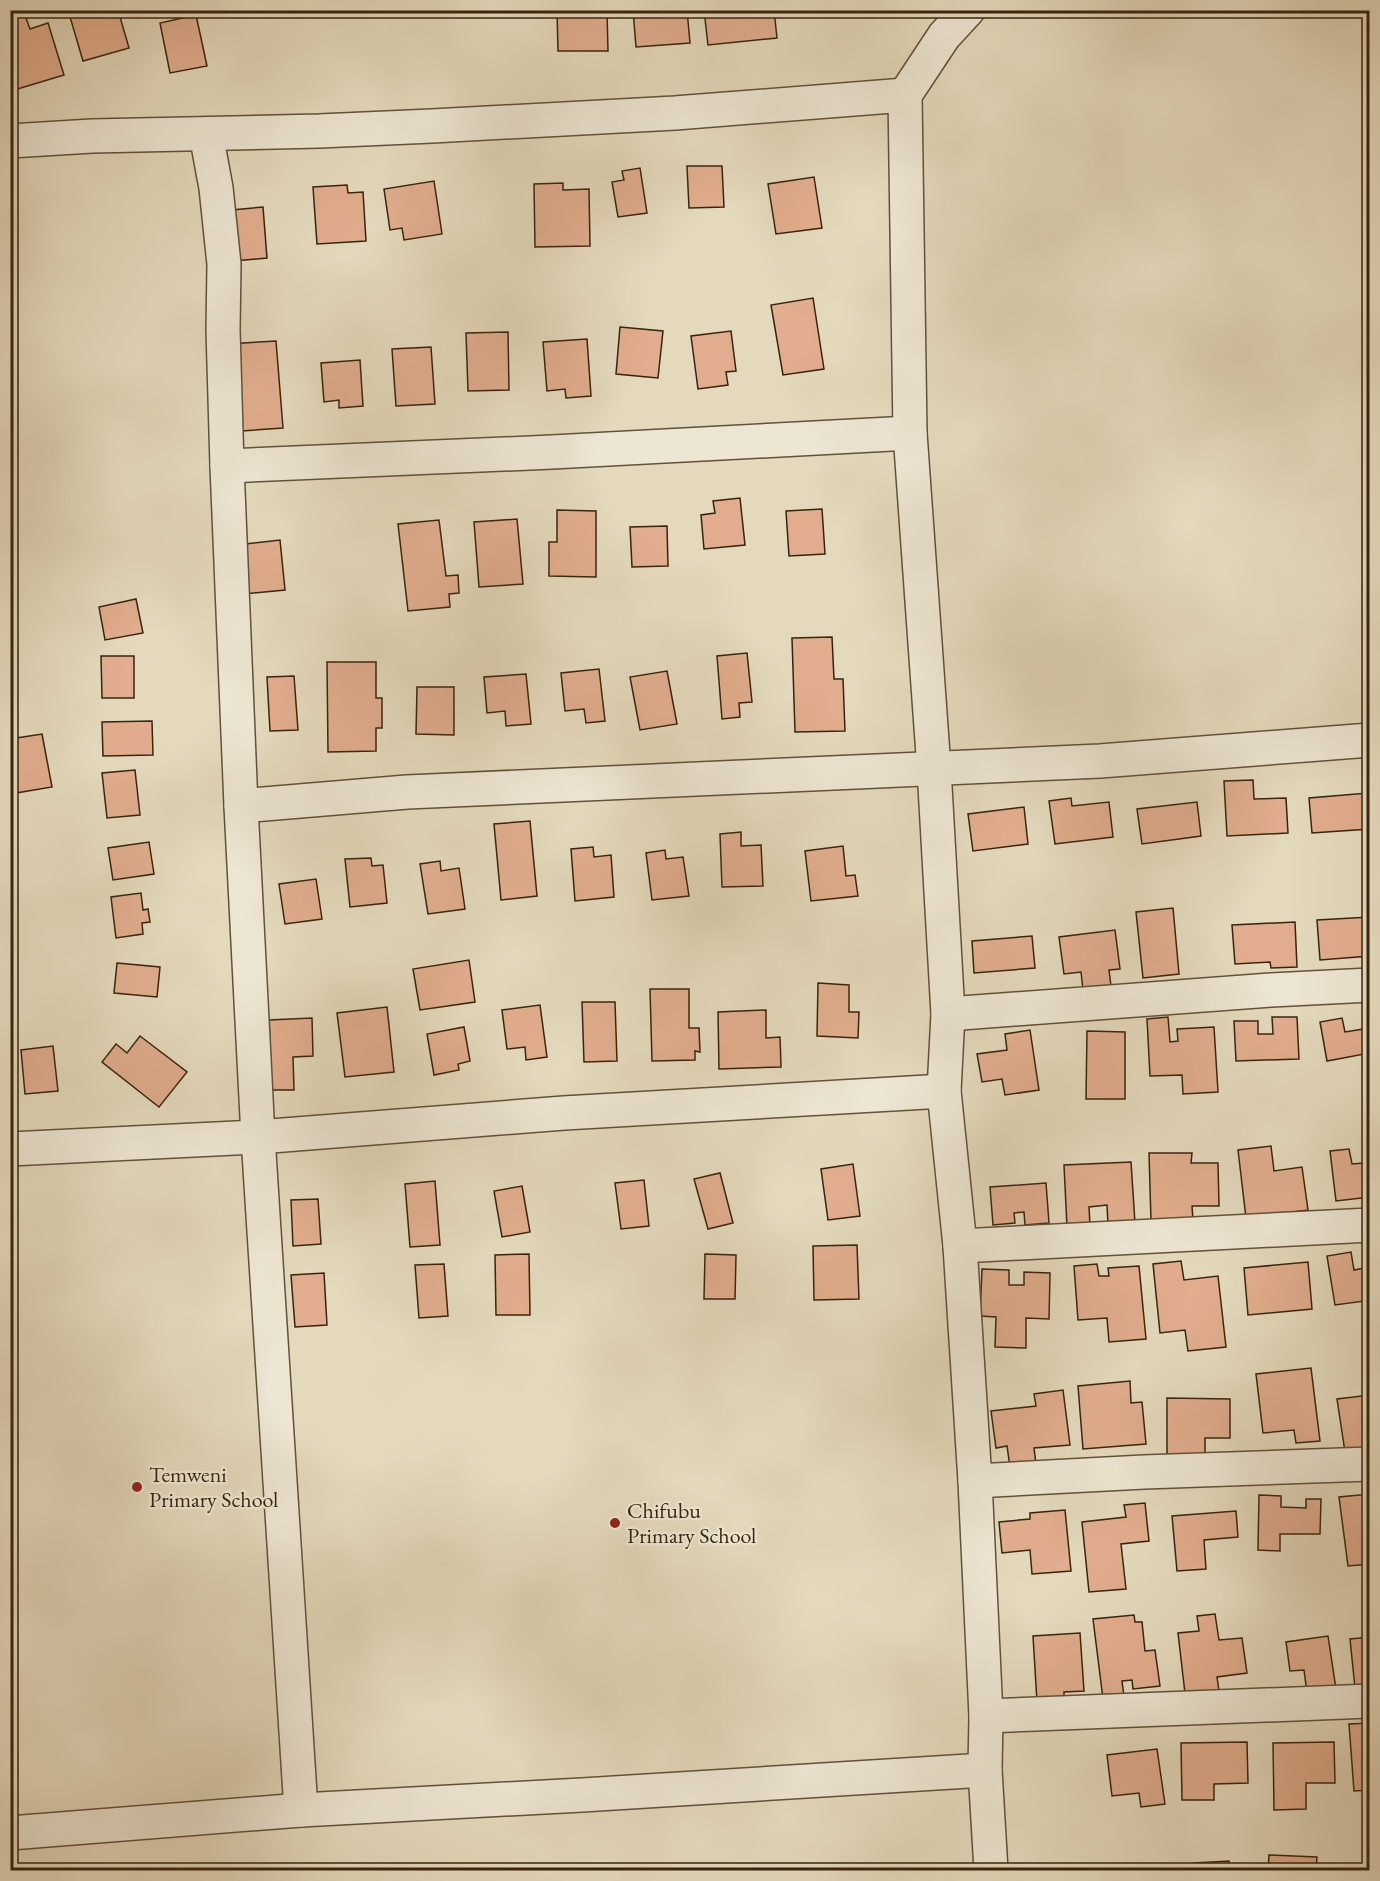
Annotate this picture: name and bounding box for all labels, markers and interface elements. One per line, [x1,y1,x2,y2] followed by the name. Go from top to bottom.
[149,1460,278,1514] place label: Temweni Primary School
[130,1480,144,1494] marker: Temweni Primary School
[627,1496,756,1550] place label: Chifubu Primary School
[608,1516,622,1530] marker: Chifubu Primary School

